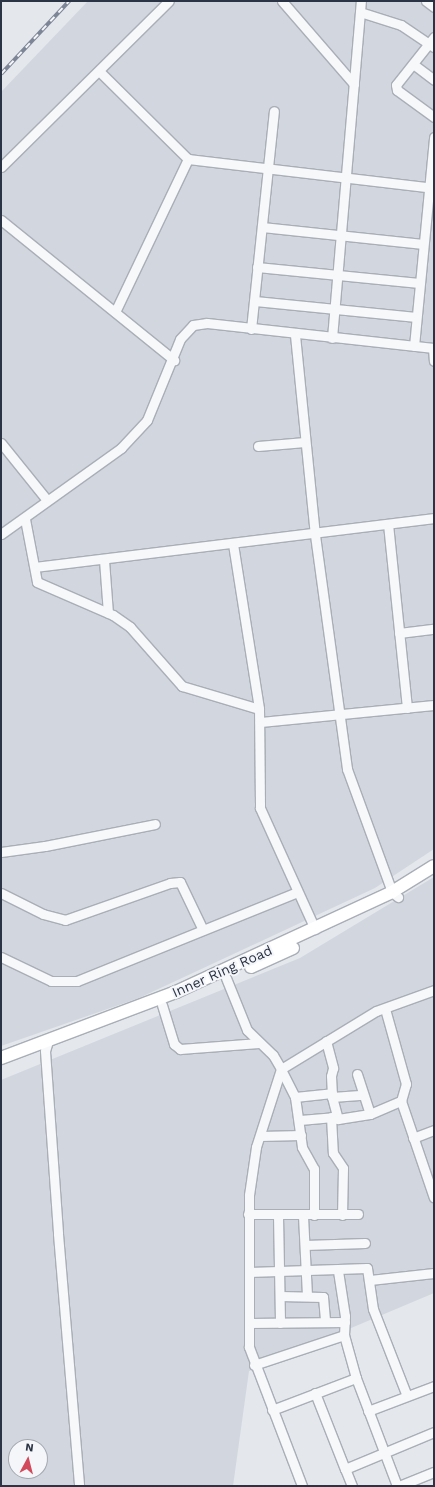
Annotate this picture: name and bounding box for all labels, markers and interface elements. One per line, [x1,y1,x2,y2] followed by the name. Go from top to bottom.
[169,941,275,1001] street label: Inner Ring Road
[8,1439,48,1479] north arrow
[25,1441,34,1455] text: N

